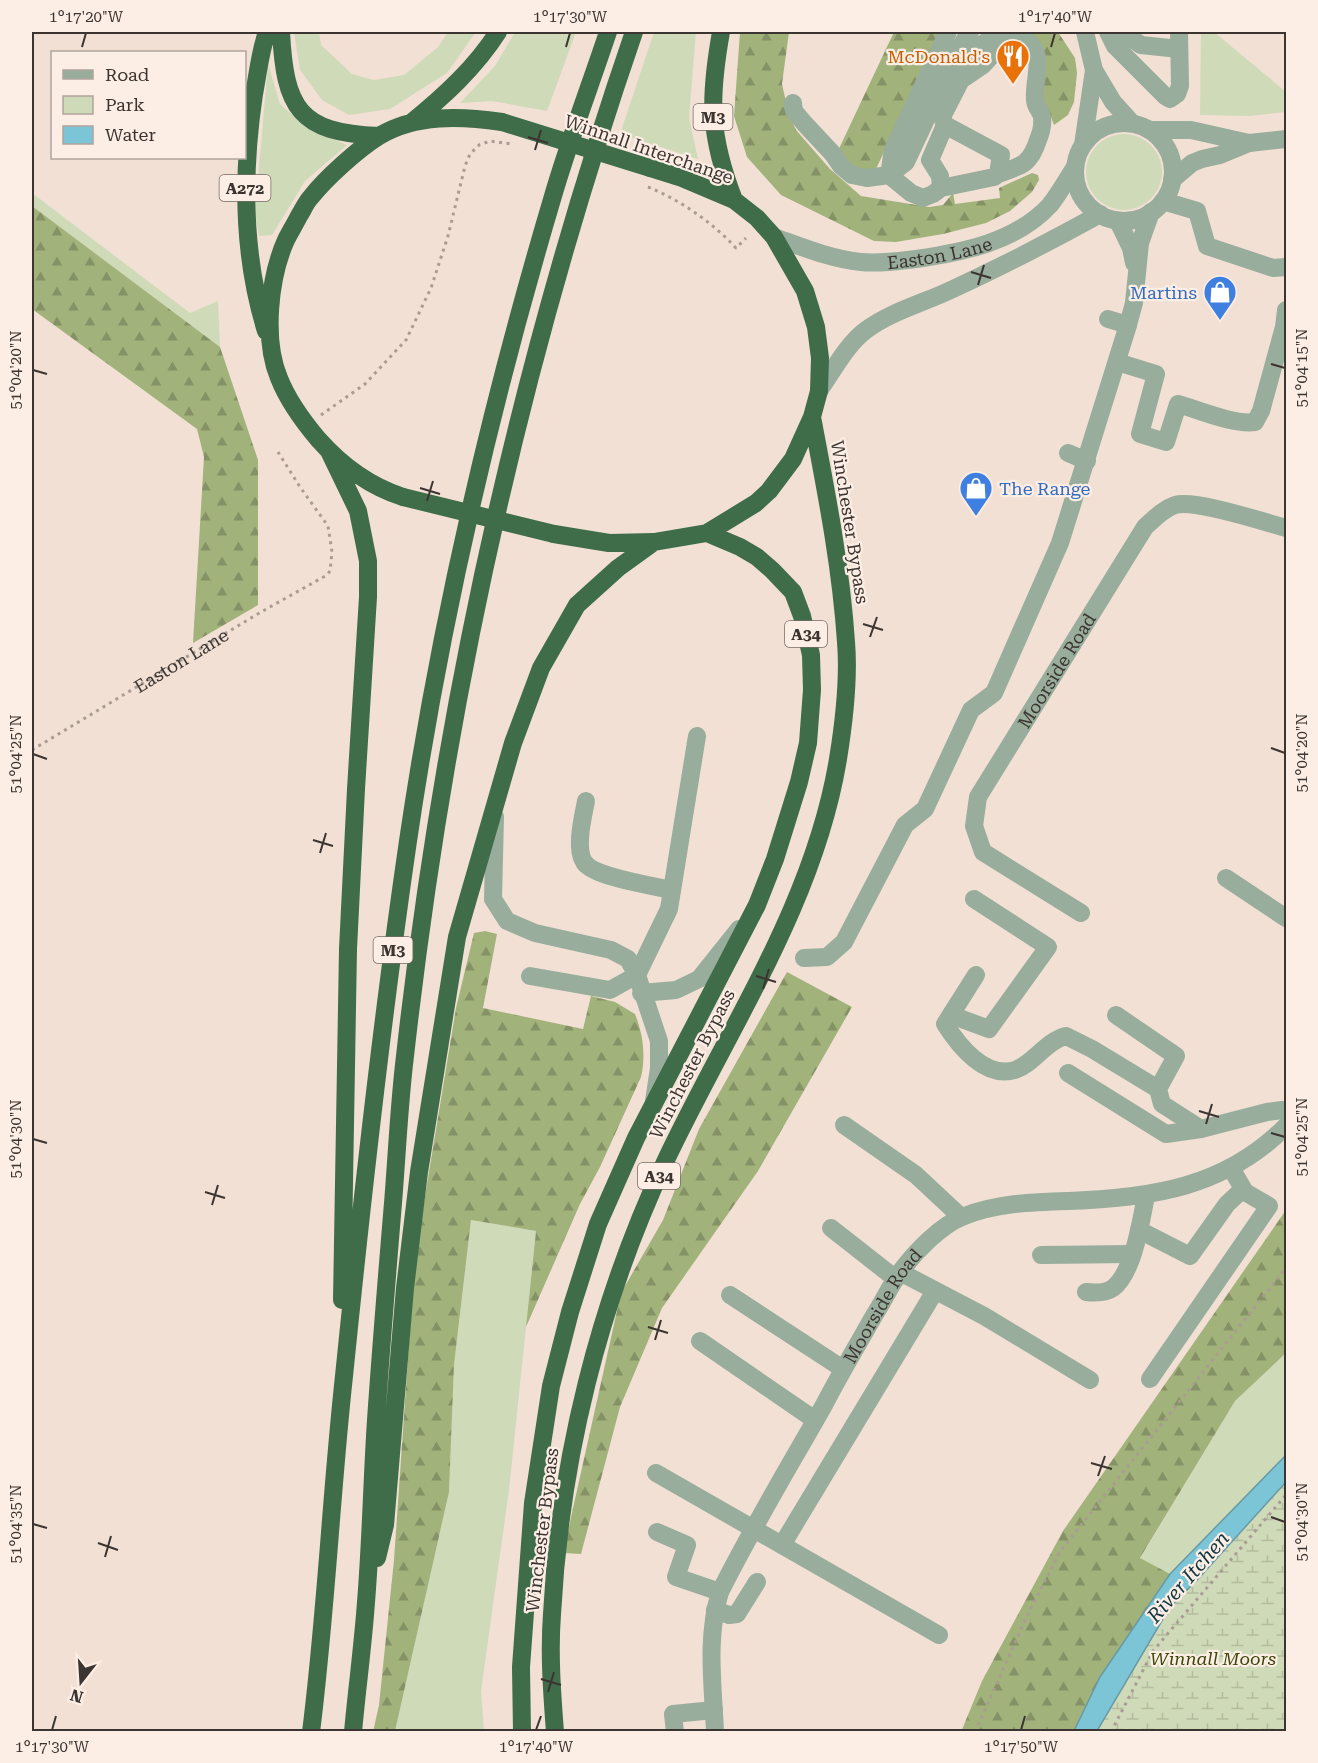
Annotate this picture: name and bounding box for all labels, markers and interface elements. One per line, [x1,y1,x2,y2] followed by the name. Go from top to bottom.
[49,8,124,26] text: 1°17'20"W
[533,8,608,26] text: 1°17'30"W
[1018,8,1093,26] text: 1°17'40"W
[995,38,1031,85] restaurant icon: McDonald's
[887,46,990,67] place label: McDonald's
[51,51,246,159] legend
[105,64,150,85] text: Road
[105,94,145,115] text: Park
[694,104,732,130] road number: M3
[562,110,736,188] street label: Winnall Interchange
[105,124,156,145] text: Water
[220,175,270,201] road number: A272
[886,232,995,273] street label: Easton Lane
[1202,274,1238,321] shop icon: Martins
[1130,282,1197,303] place label: Martins
[1293,328,1311,408] text: 51°04'15"N
[7,330,25,410] text: 51°04'20"N
[827,439,873,605] street label: Winchester Bypass
[958,470,994,517] shop icon: The Range
[999,478,1091,499] place label: The Range
[1013,609,1100,732] street label: Moorside Road
[785,621,827,647] road number: A34
[130,624,232,697] street label: Easton Lane
[1293,713,1311,793] text: 51°04'20"N
[7,714,25,794] text: 51°04'25"N
[374,937,412,963] road number: M3
[645,986,739,1142] street label: Winchester Bypass
[1293,1097,1311,1177] text: 51°04'25"N
[7,1099,25,1179] text: 51°04'30"N
[638,1163,680,1189] road number: A34
[839,1244,926,1367] street label: Moorside Road
[522,1447,562,1613] street label: Winchester Bypass
[1293,1482,1311,1562] text: 51°04'30"N
[7,1484,25,1564] text: 51°04'35"N
[1141,1526,1234,1628] water label: River Itchen
[1150,1648,1276,1669] park label: Winnall Moors
[51,1652,111,1712] north arrow
[68,1685,85,1707] text: N
[15,1738,90,1756] text: 1°17'30"W
[499,1738,574,1756] text: 1°17'40"W
[984,1738,1059,1756] text: 1°17'50"W

